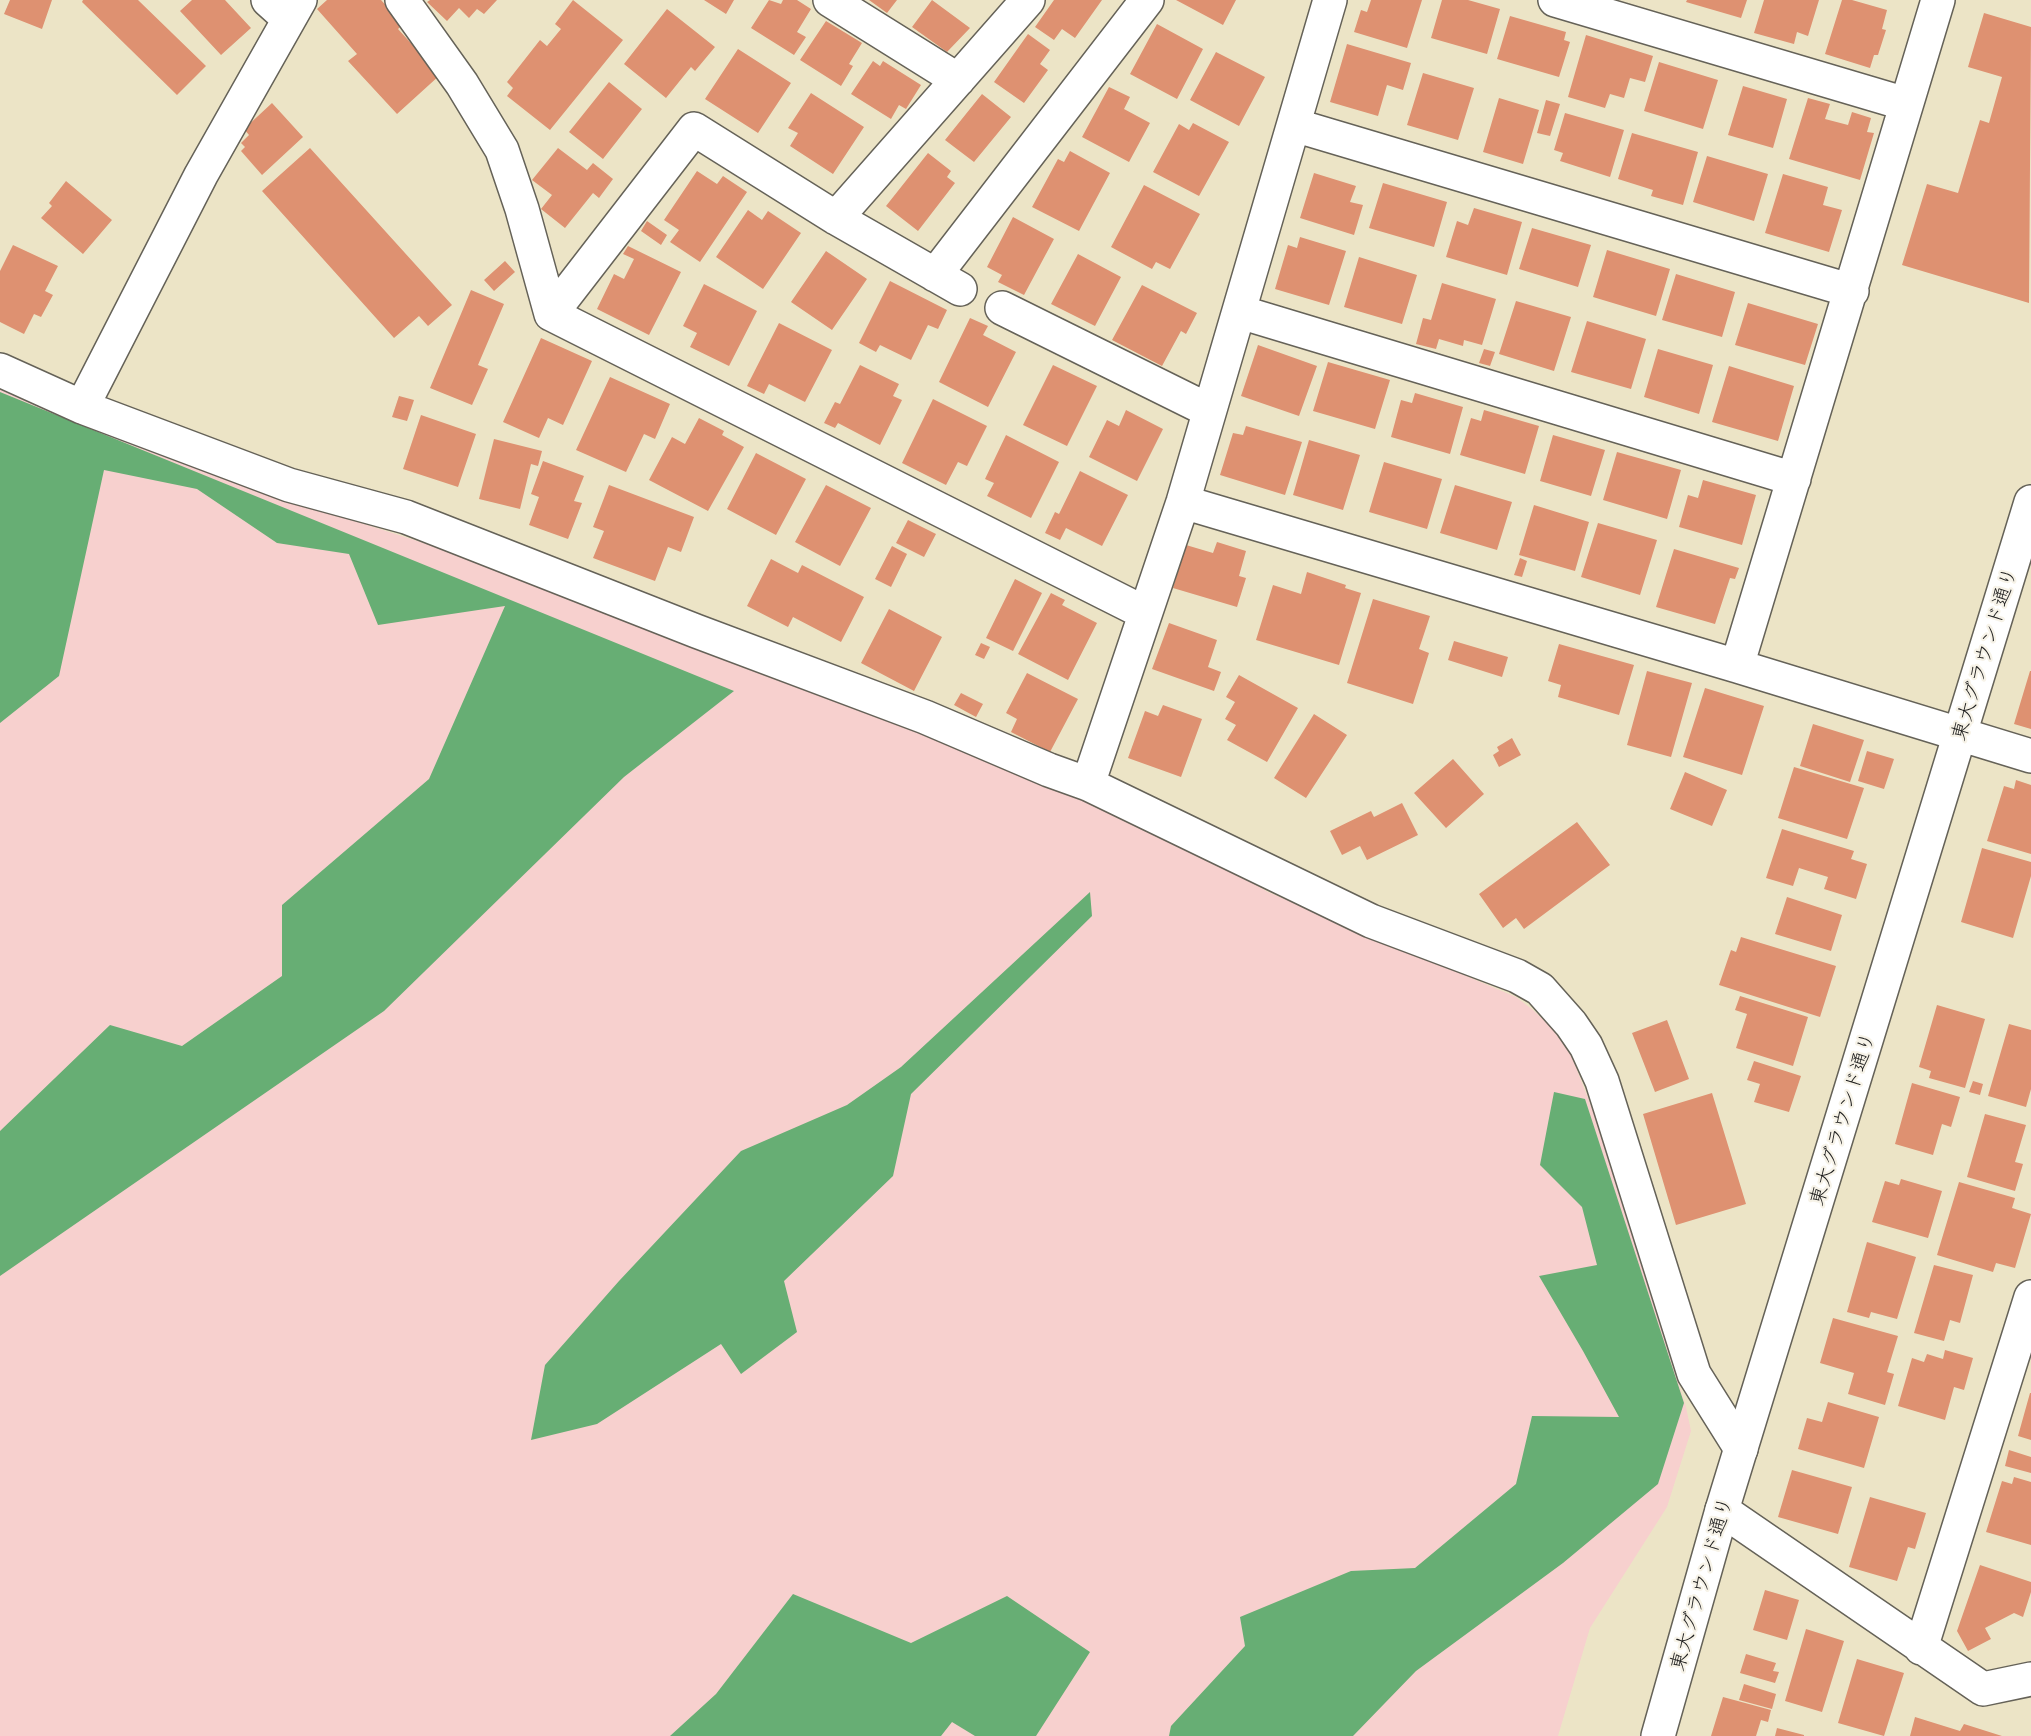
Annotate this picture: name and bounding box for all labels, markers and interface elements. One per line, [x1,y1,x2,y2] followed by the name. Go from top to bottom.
[1947,564,2023,744] street label: 東大グラウンド通り
[1805,1029,1881,1209] street label: 東大グラウンド通り
[1666,1494,1738,1674] street label: 東大グラウンド通り

